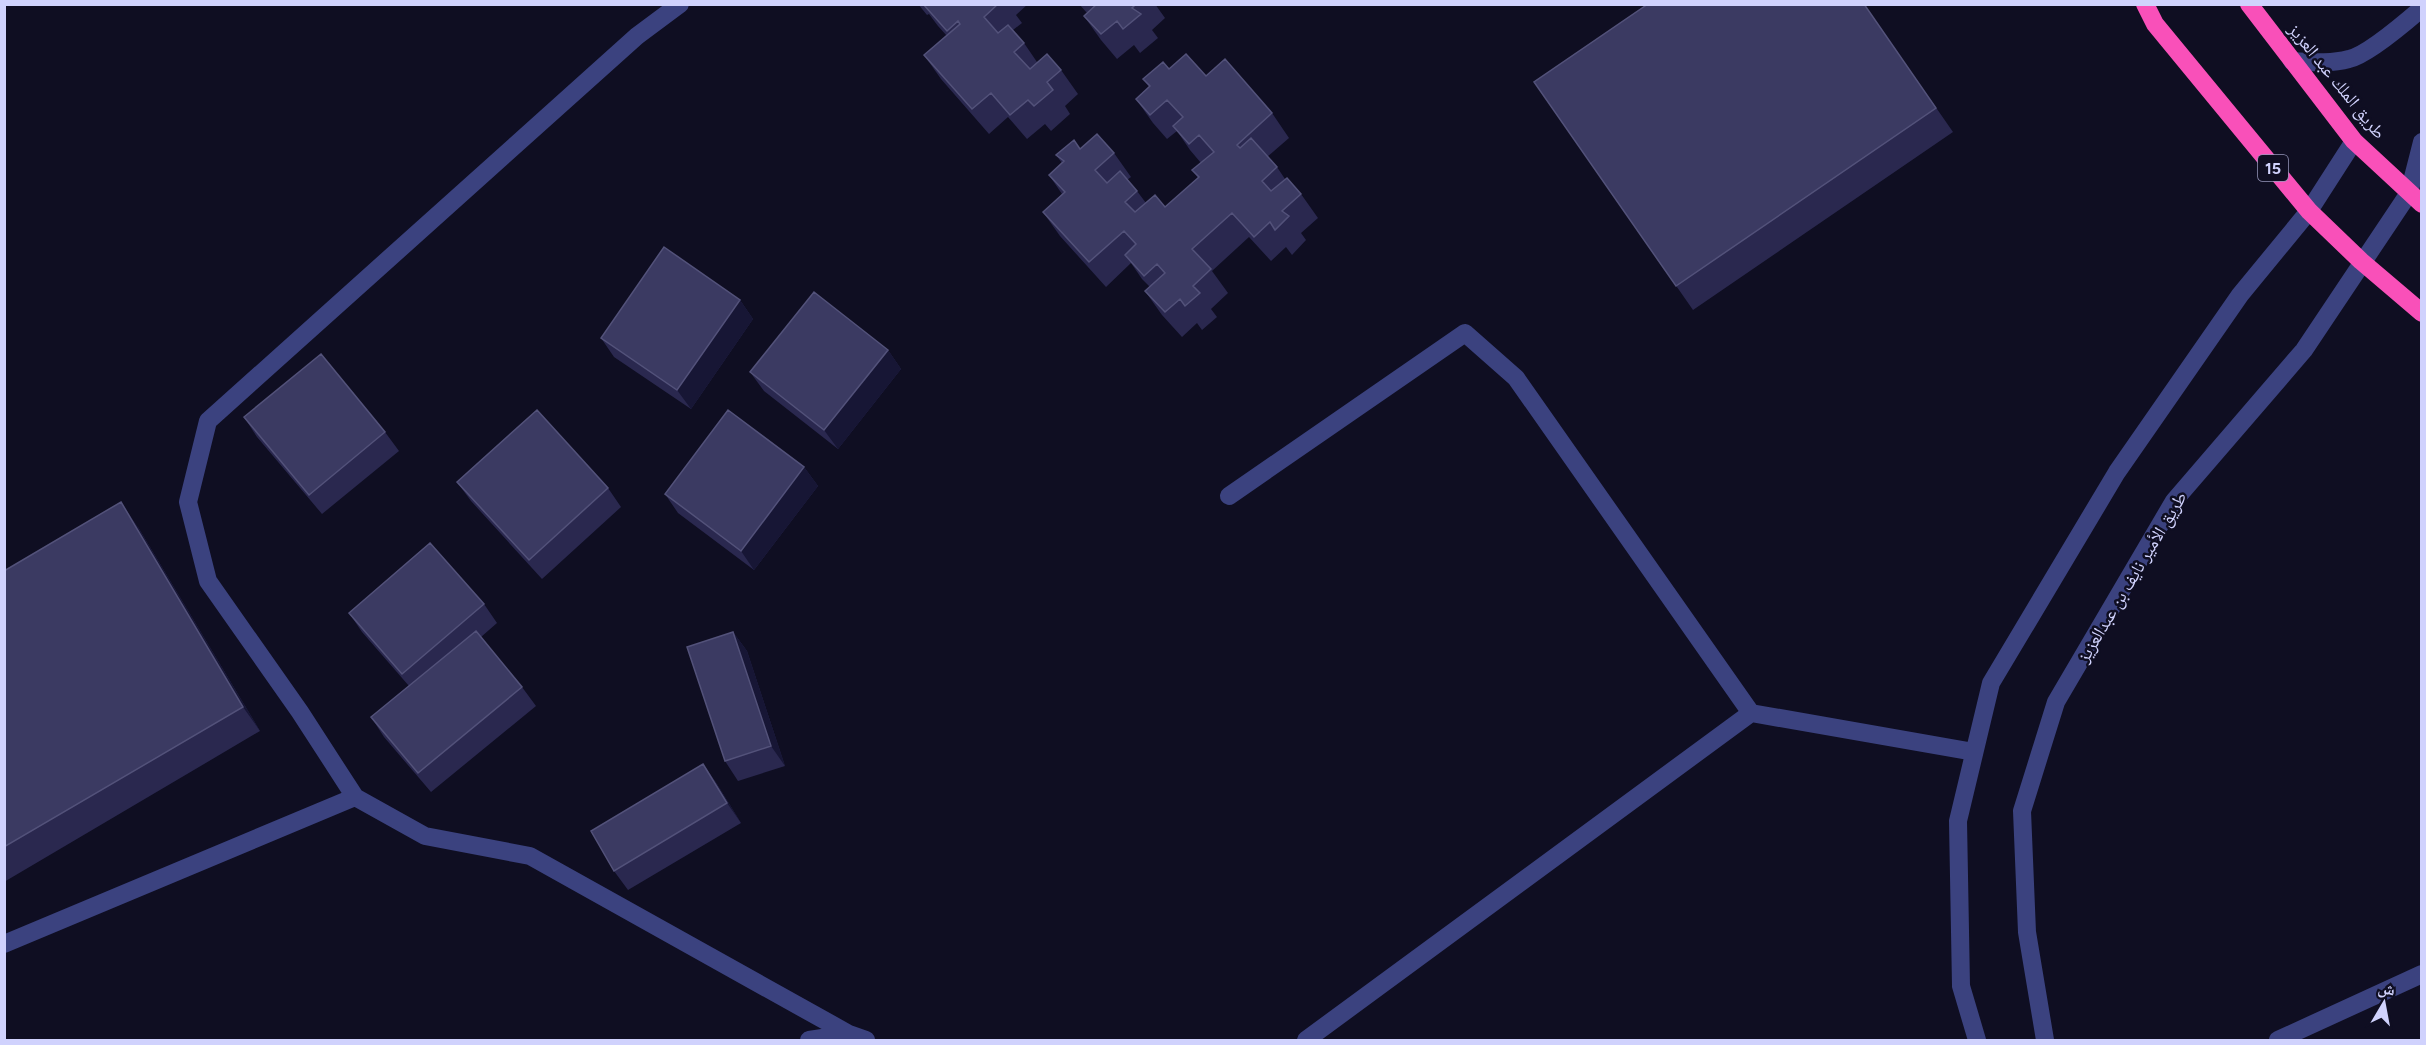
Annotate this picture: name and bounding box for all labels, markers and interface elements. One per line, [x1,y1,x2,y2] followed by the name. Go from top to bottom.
[2283,18,2390,143] street label: طريق الملك عبد العزيز
[2258,155,2288,181] road number: 15
[2072,488,2192,667] street label: طريق الأمير نايف بن عبدالعزيز
[2354,973,2414,1033] north arrow
[2377,978,2397,1000] text: ش

